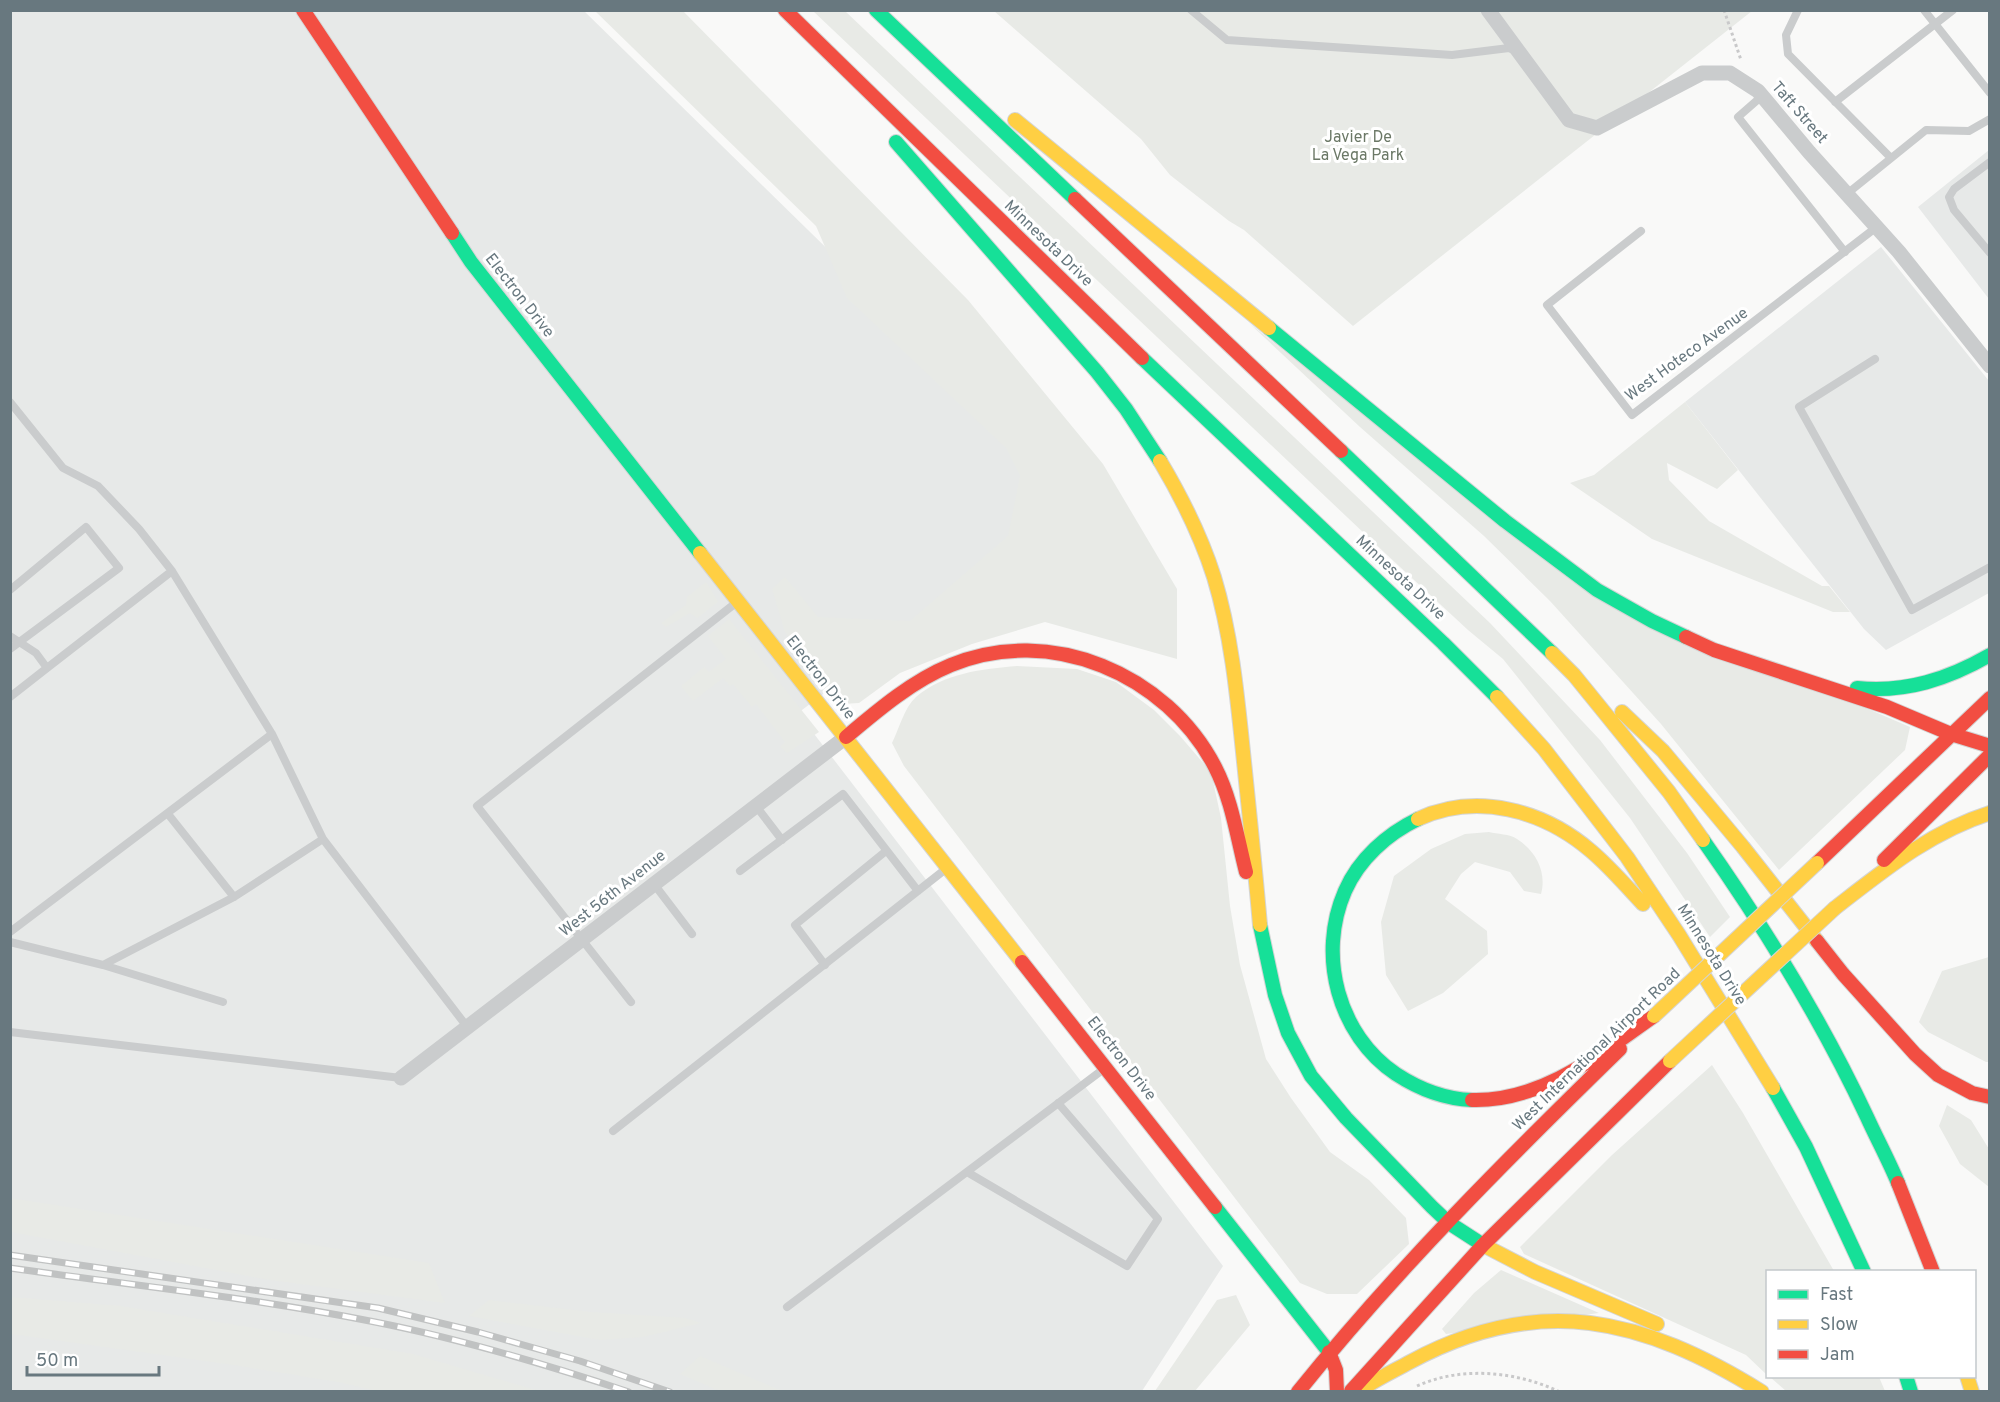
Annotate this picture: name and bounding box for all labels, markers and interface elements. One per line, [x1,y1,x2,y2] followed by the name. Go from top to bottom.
[1767,78,1831,148] street label: Taft Street
[1312,128,1404,166] park label: Javier De La Vega Park
[999,197,1097,291] street label: Minnesota Drive
[480,250,558,342] street label: Electron Drive
[1622,304,1752,406] street label: West Hoteco Avenue
[1351,531,1449,625] street label: Minnesota Drive
[781,632,859,724] street label: Electron Drive
[556,846,670,942] street label: West 56th Avenue
[1672,901,1750,1009] street label: Minnesota Drive
[1509,964,1685,1136] street label: West International Airport Road
[1082,1013,1160,1105] street label: Electron Drive
[1766,1270,1976,1378] legend
[1820,1284,1853,1307] text: Fast
[1820,1314,1858,1337] text: Slow
[27,1339,159,1377] scale bar
[1820,1344,1855,1367] text: Jam
[36,1350,78,1373] text: 50 m

